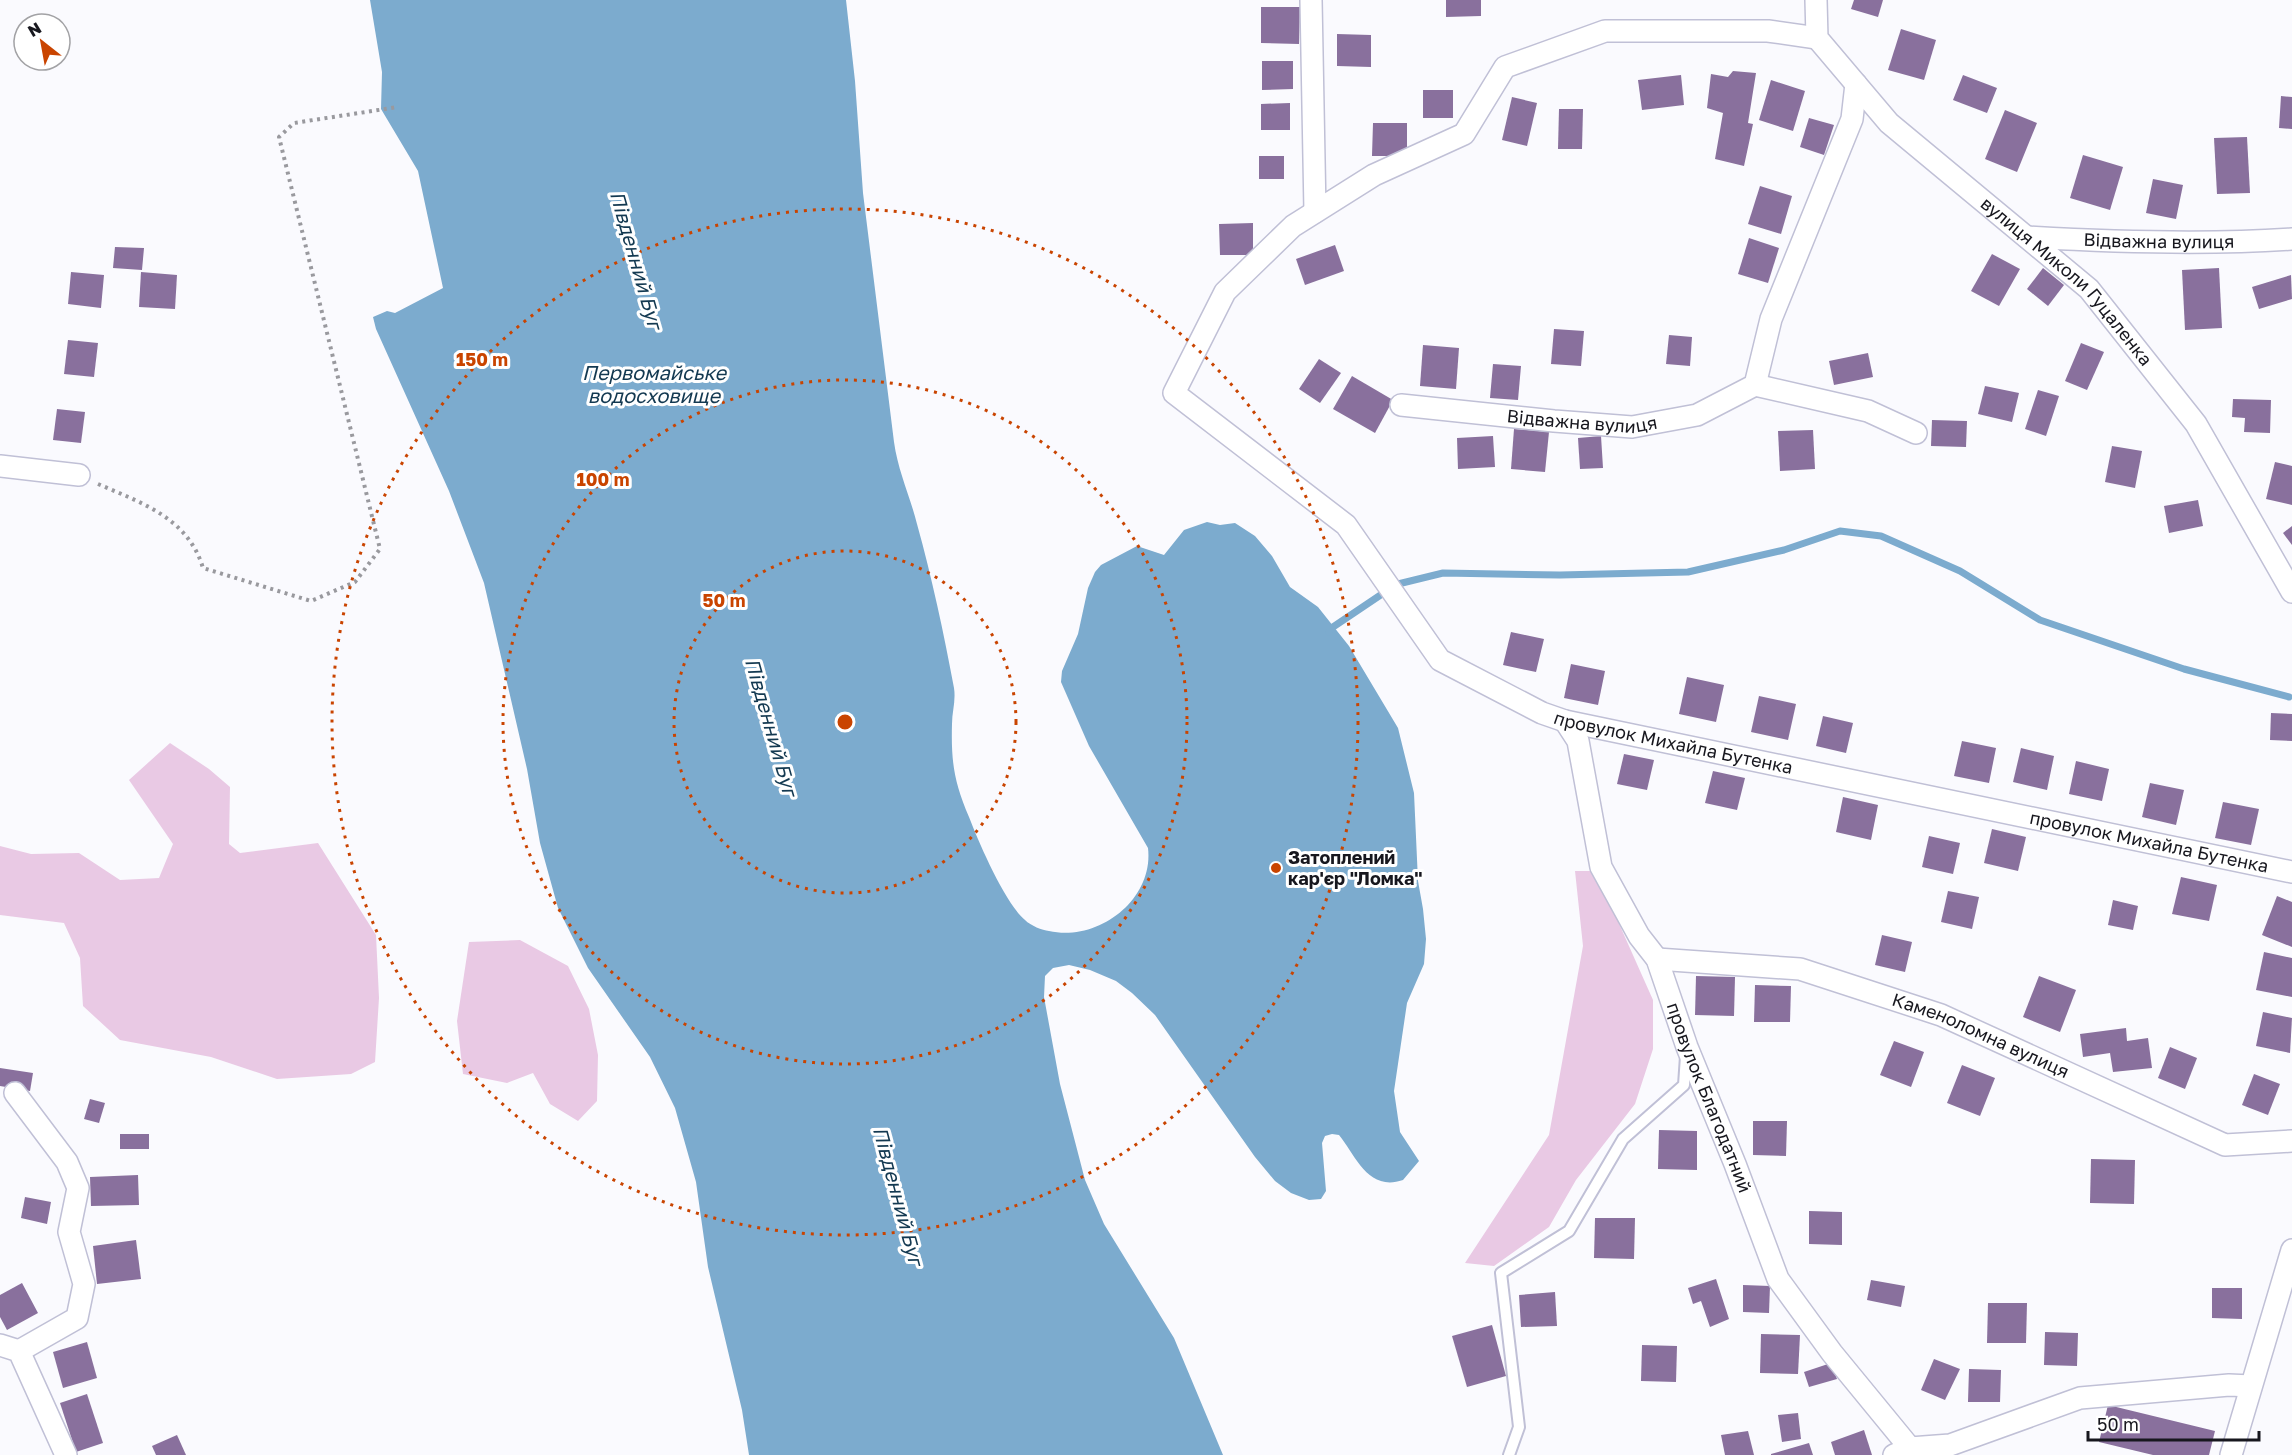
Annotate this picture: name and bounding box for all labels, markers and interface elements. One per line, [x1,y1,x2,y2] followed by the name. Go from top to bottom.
[12,12,72,72] north arrow
[24,17,45,41] text: N
[605,188,669,334] water label: Південний Буг
[1977,192,2157,370] street label: вулиця Миколи Гуцаленка
[2083,228,2235,252] street label: Відважна вулиця
[456,348,508,370] text: 150 m
[582,360,727,407] water label: Первомайське водосховище
[1506,404,1659,437] street label: Відважна вулиця
[577,468,629,490] text: 100 m
[703,589,745,611] text: 50 m
[740,655,804,801] water label: Південний Буг
[1551,706,1795,778] street label: провулок Михайла Бутенка
[835,712,855,732] centre of rings
[2028,806,2271,877] street label: провулок Михайла Бутенка
[1288,846,1423,889] place label: Затоплений кар'єр "Ломка"
[1269,861,1283,875] marker: Затоплений кар'єр "Ломка"
[1890,988,2073,1082] street label: Каменоломна вулиця
[1663,999,1757,1196] street label: провулок Благодатний
[868,1124,930,1271] water label: Південний Буг
[2088,1404,2259,1442] scale bar
[2097,1413,2139,1435] text: 50 m

